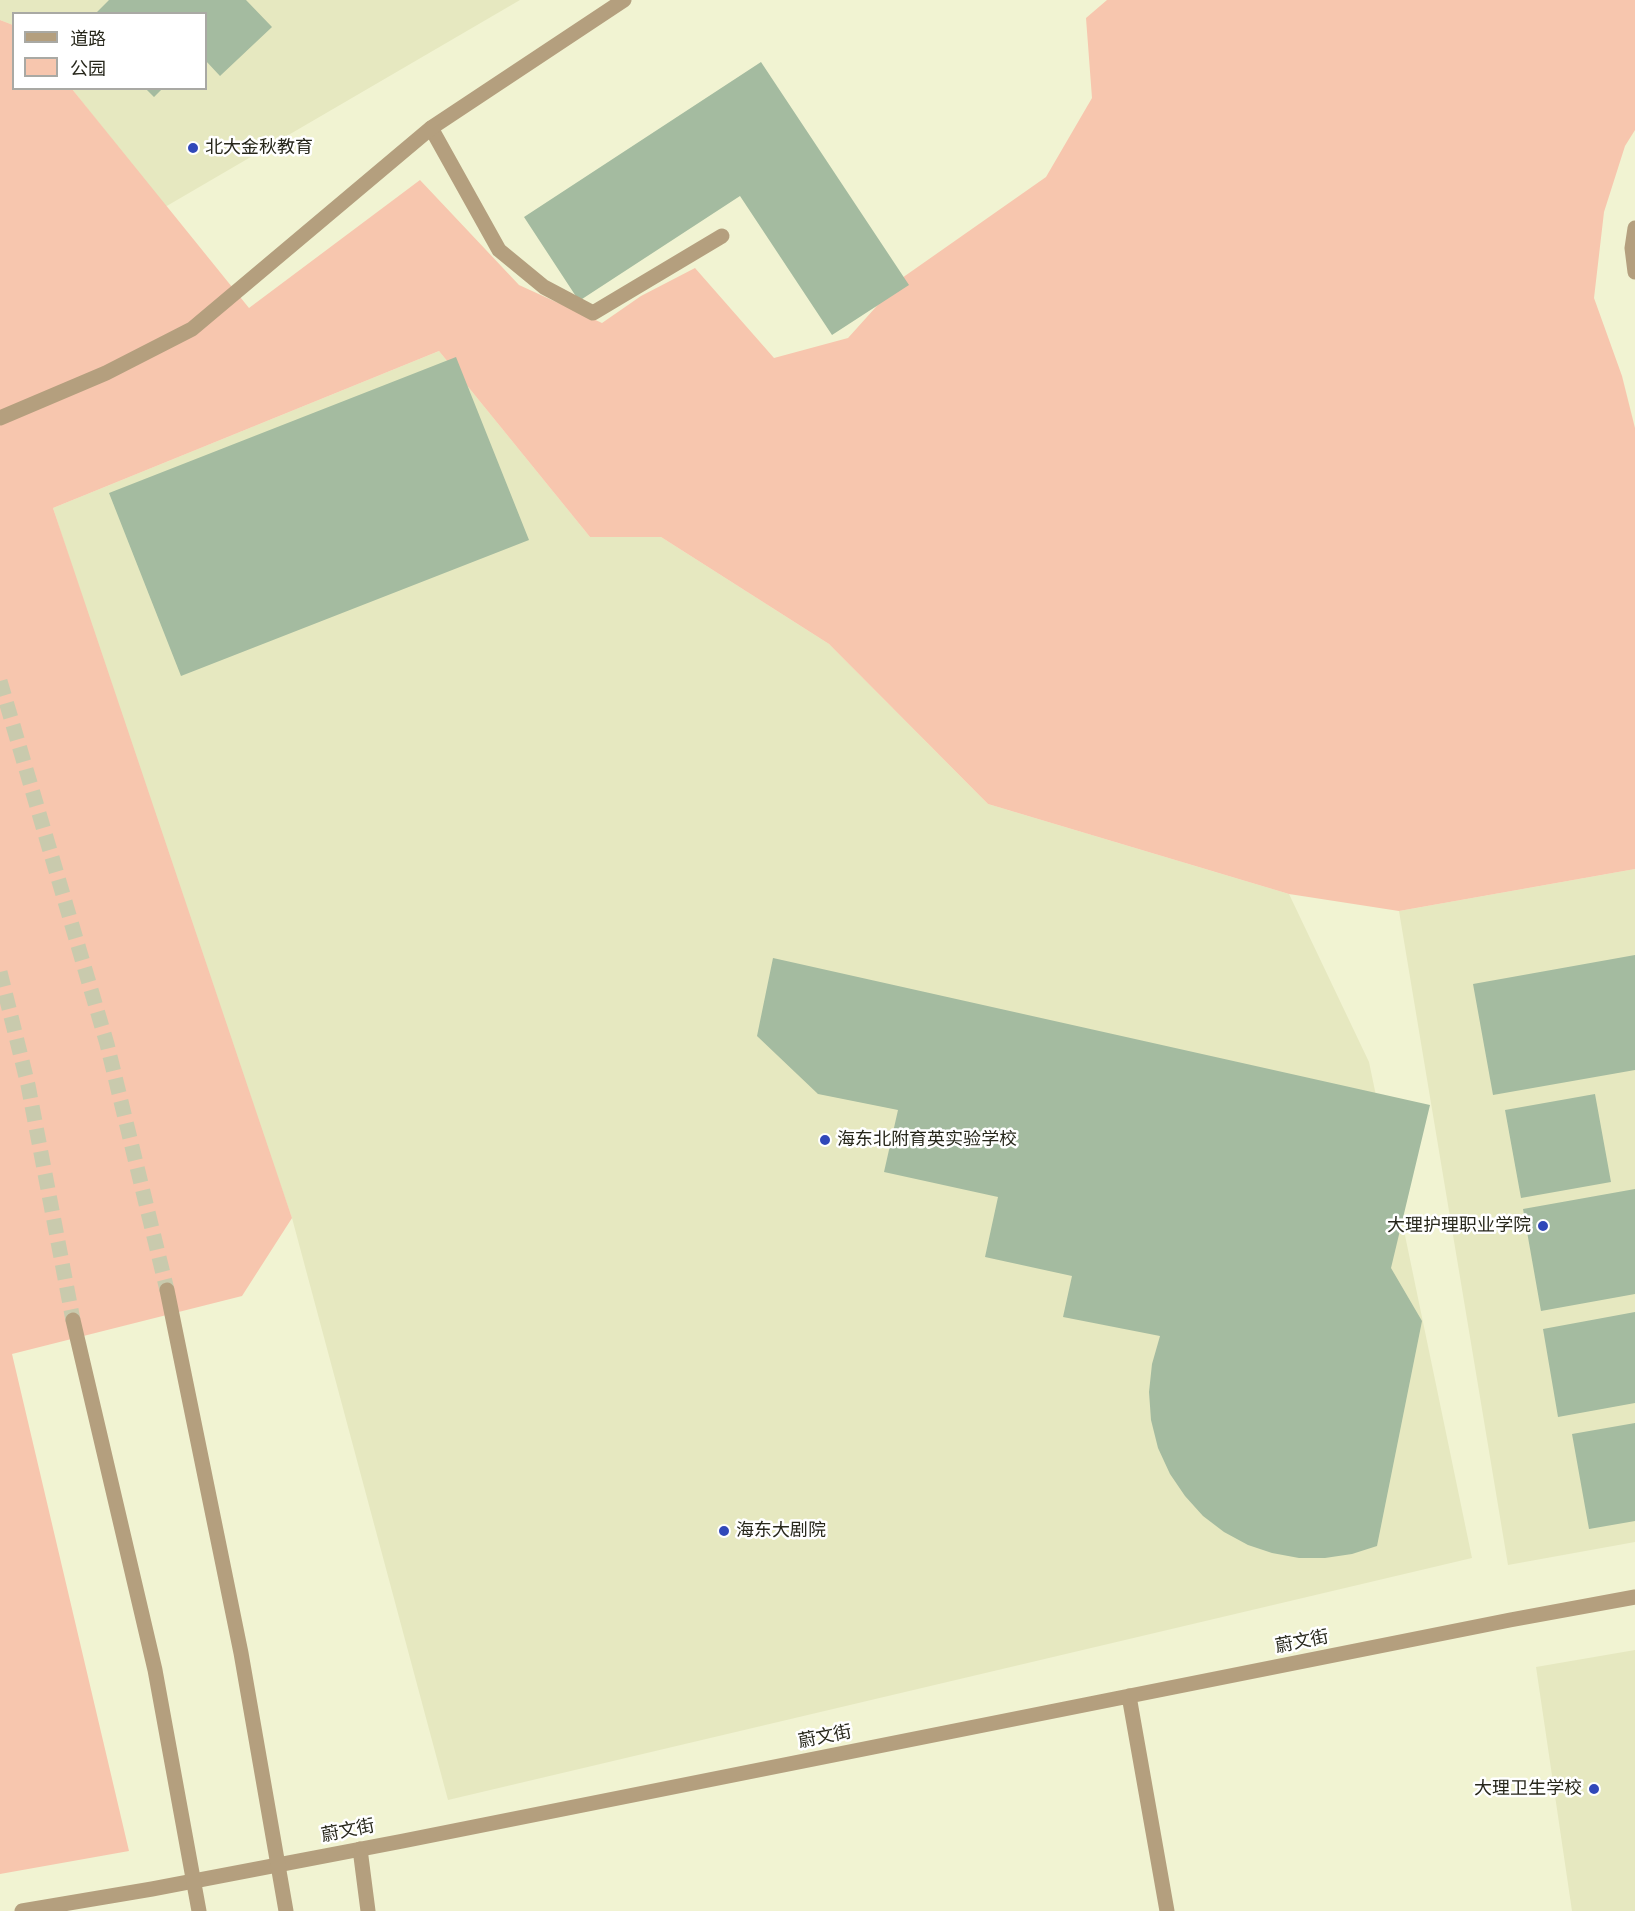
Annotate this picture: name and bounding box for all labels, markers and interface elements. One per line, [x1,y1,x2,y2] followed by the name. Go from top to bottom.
[12,12,207,90] legend
[70,27,106,50] text: 道路
[70,57,106,80] text: 公园
[205,137,313,159] place label: 北大金秋教育
[186,141,200,155] marker: 北大金秋教育
[837,1129,1017,1151] place label: 海东北附育英实验学校
[818,1133,832,1147] marker: 海东北附育英实验学校
[1387,1215,1531,1237] place label: 大理护理职业学院
[1536,1219,1550,1233] marker: 大理护理职业学院
[736,1520,826,1542] place label: 海东大剧院
[717,1524,731,1538] marker: 海东大剧院
[1273,1626,1331,1658] street label: 蔚文街
[796,1721,854,1753] street label: 蔚文街
[1474,1778,1582,1800] place label: 大理卫生学校
[1587,1782,1601,1796] marker: 大理卫生学校
[319,1815,377,1847] street label: 蔚文街

